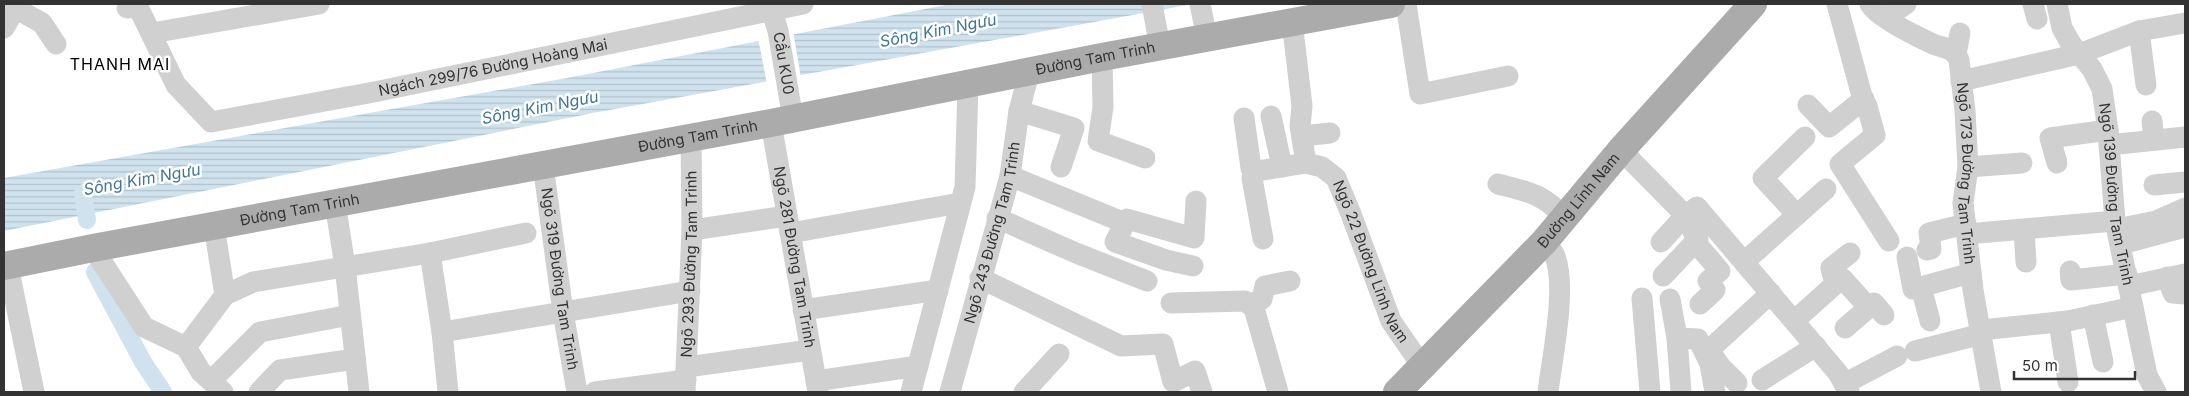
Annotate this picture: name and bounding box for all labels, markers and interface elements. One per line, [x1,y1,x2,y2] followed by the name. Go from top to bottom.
[878,9,998,51] water label: Sông Kim Ngưu
[769,31,799,96] street label: Cầu KU0
[377,34,609,100] street label: Ngách 299/76 Đường Hoàng Mai
[1034,37,1157,79] street label: Đường Tam Trinh
[70,54,170,74] district label: THANH MAI
[1953,81,1980,265] street label: Ngõ 173 Đường Tam Trinh
[480,86,600,128] water label: Sông Kim Ngưu
[2095,102,2138,287] street label: Ngõ 139 Đường Tam Trinh
[636,116,759,156] street label: Đường Tam Trinh
[959,141,1024,326] street label: Ngõ 243 Đường Tam Trinh
[1533,149,1624,252] street label: Đường Lĩnh Nam
[82,159,202,199] water label: Sông Kim Ngưu
[770,165,820,349] street label: Ngõ 281 Đường Tam Trinh
[676,171,701,358] street label: Ngõ 293 Đường Tam Trinh
[1329,177,1413,346] street label: Ngõ 22 Đường Lĩnh Nam
[537,186,583,371] street label: Ngõ 319 Đường Tam Trinh
[238,189,361,230] street label: Đường Tam Trinh
[2014,348,2135,380] scale bar
[2022,356,2058,375] text: 50 m

